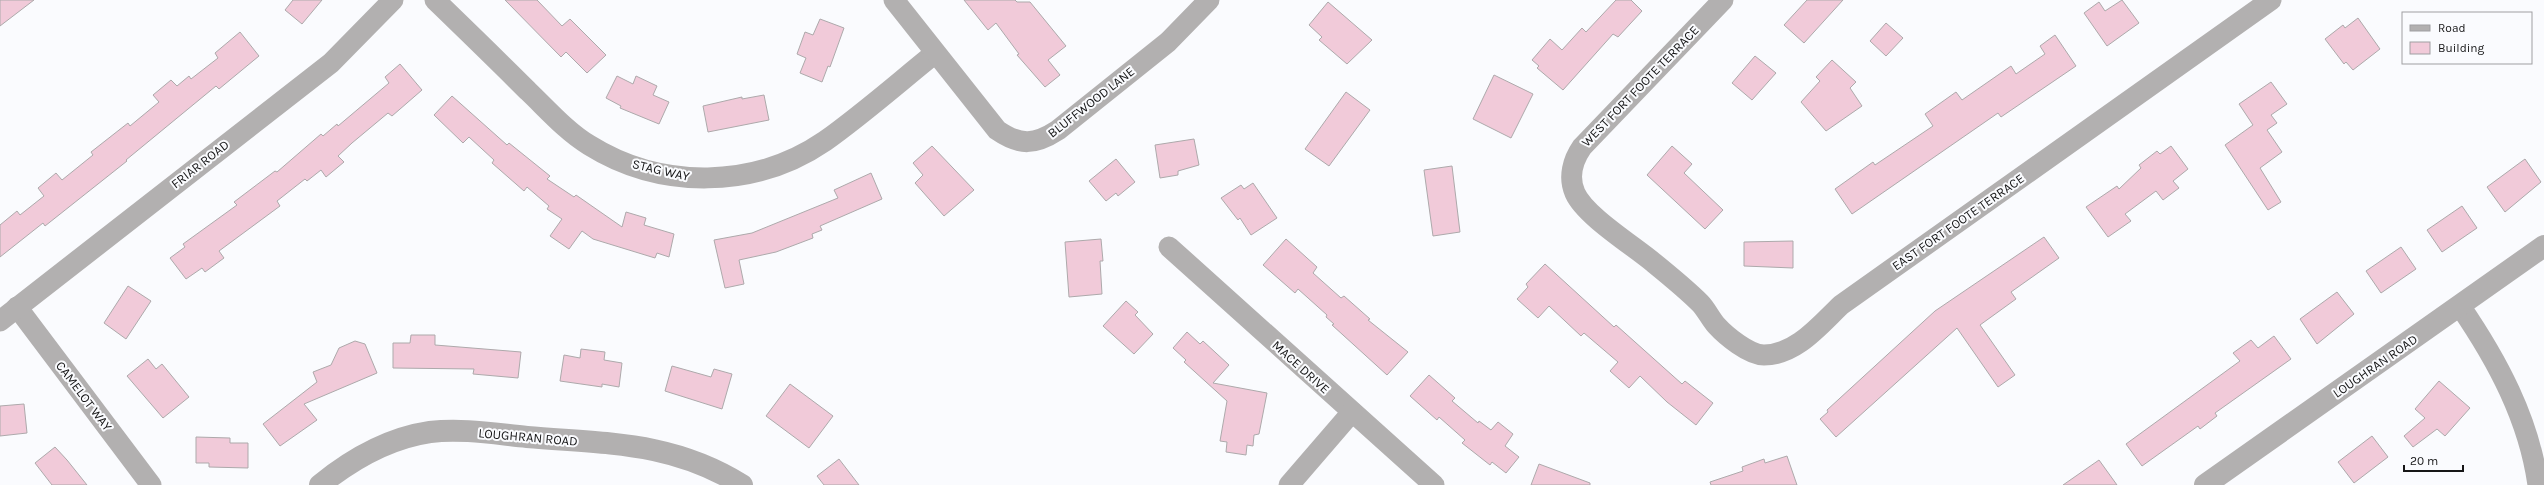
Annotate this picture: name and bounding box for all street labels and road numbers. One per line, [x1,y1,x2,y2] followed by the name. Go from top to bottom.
[1578,22,1702,150] street label: WEST FORT FOOTE TERRACE
[1045,63,1137,141] street label: BLUFFWOOD LANE
[168,137,232,191] street label: FRIAR ROAD
[631,156,691,184] street label: STAG WAY
[1889,171,2027,273] street label: EAST FORT FOOTE TERRACE
[2330,331,2420,401] street label: LOUGHRAN ROAD
[1269,337,1333,397] street label: MACE DRIVE
[53,358,115,434] street label: CAMELOT WAY
[478,425,578,449] street label: LOUGHRAN ROAD

